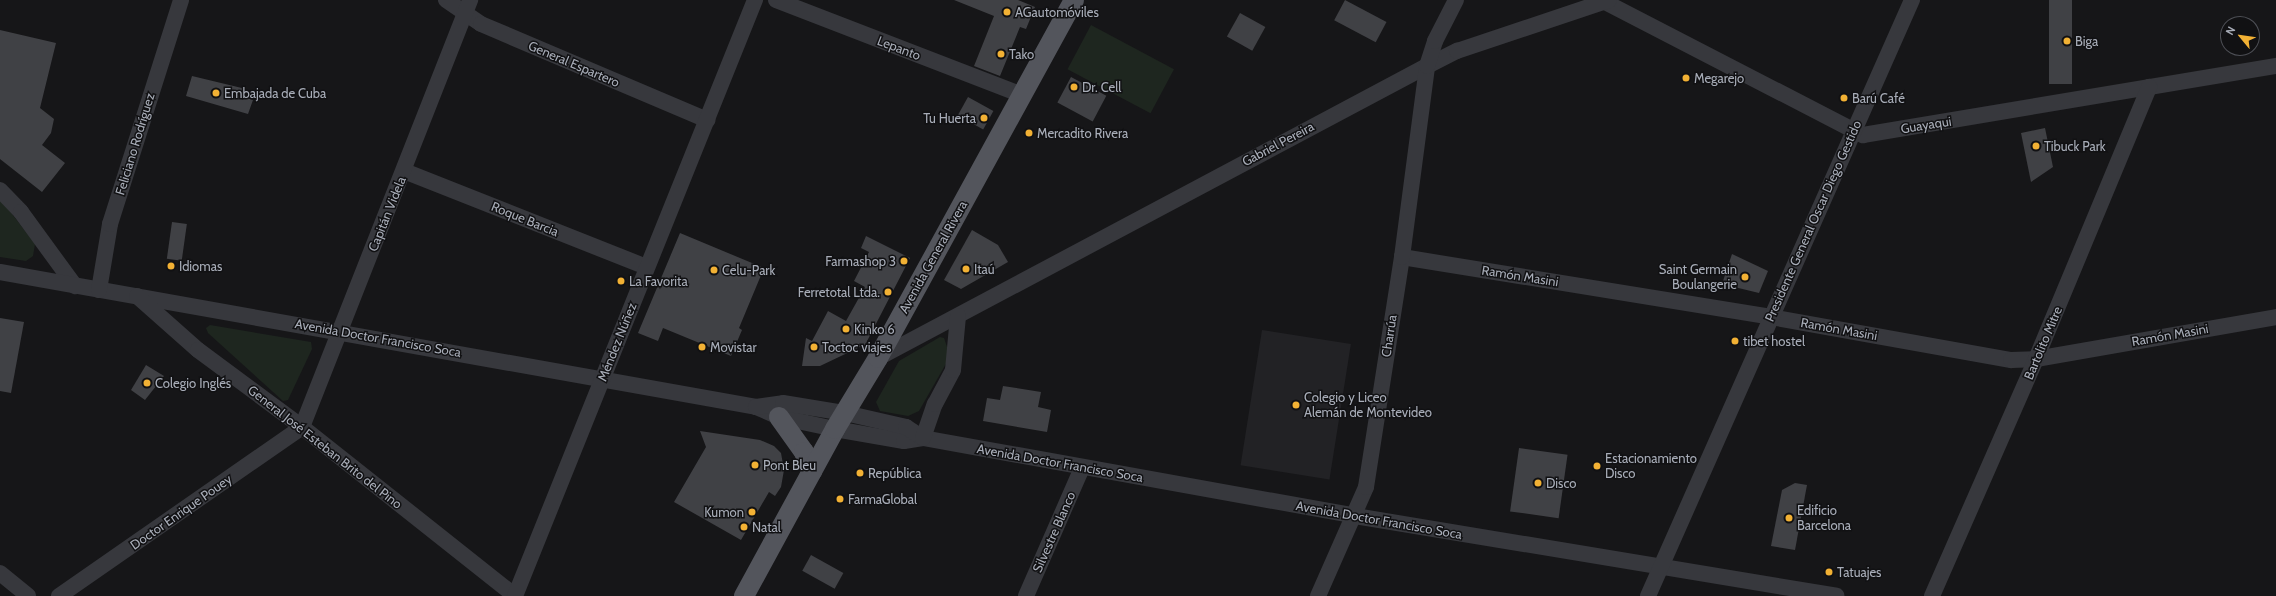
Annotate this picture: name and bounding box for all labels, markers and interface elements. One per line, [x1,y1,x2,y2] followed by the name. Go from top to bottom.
[1015,4,1099,20] place label: AGautomóviles
[1002,7,1012,17] marker: AGautomóviles
[2220,16,2260,56] north arrow
[2222,24,2238,37] text: N
[875,33,923,63] street label: Lepanto
[2075,33,2098,49] place label: Biga
[2062,36,2072,46] marker: Biga
[526,38,622,90] street label: General Espartero
[1009,46,1034,62] place label: Tako
[996,49,1006,59] marker: Tako
[1694,70,1744,86] place label: Megarejo
[1681,73,1691,83] marker: Megarejo
[1082,79,1121,95] place label: Dr. Cell
[1069,82,1079,92] marker: Dr. Cell
[224,85,326,101] place label: Embajada de Cuba
[211,88,221,98] marker: Embajada de Cuba
[1852,90,1905,106] place label: Barú Café
[112,91,158,197] street label: Feliciano Rodríguez
[1839,93,1849,103] marker: Barú Café
[923,110,976,126] place label: Tu Huerta
[979,113,989,123] marker: Tu Huerta
[1900,113,1952,137] street label: Guayaqui
[1761,118,1865,324] street label: Presidente General Oscar Diego Gestido
[1239,119,1317,169] street label: Gabriel Pereira
[1037,125,1128,141] place label: Mercadito Rivera
[1024,128,1034,138] marker: Mercadito Rivera
[2044,138,2106,154] place label: Tibuck Park
[2031,141,2041,151] marker: Tibuck Park
[365,174,409,254] street label: Capitán Videla
[489,198,561,240] street label: Roque Barcia
[896,198,970,316] street label: Avenida General Rivera
[825,253,896,269] place label: Farmashop 3
[899,256,909,266] marker: Farmashop 3
[179,258,222,274] place label: Idiomas
[166,261,176,271] marker: Idiomas
[974,261,995,277] place label: Itaú
[722,262,775,278] place label: Celu-Park
[1480,262,1560,290] street label: Ramón Masini
[1659,262,1737,293] place label: Saint Germain Boulangerie
[961,264,971,274] marker: Itaú
[709,265,719,275] marker: Celu-Park
[1740,272,1750,282] marker: Saint Germain Boulangerie
[629,273,688,289] place label: La Favorita
[616,276,626,286] marker: La Favorita
[798,284,880,300] place label: Ferretotal Ltda.
[883,287,893,297] marker: Ferretotal Ltda.
[594,301,640,383] street label: Méndez Núñez
[2021,304,2065,382] street label: Bartolito Mitre
[1378,314,1400,358] street label: Charrúa
[1799,315,1879,343] street label: Ramón Masini
[294,316,462,360] street label: Avenida Doctor Francisco Soca
[854,321,895,337] place label: Kinko 6
[2130,321,2210,349] street label: Ramón Masini
[841,324,851,334] marker: Kinko 6
[1743,333,1805,349] place label: tibet hostel
[1730,336,1740,346] marker: tibet hostel
[710,339,757,355] place label: Movistar
[822,339,891,355] place label: Toctoc viajes
[697,342,707,352] marker: Movistar
[809,342,819,352] marker: Toctoc viajes
[155,375,231,391] place label: Colegio Inglés
[142,378,152,388] marker: Colegio Inglés
[245,382,405,512] street label: General José Esteban Brito del Pino
[1304,390,1432,421] place label: Colegio y Liceo Alemán de Montevideo
[1291,400,1301,410] marker: Colegio y Liceo Alemán de Montevideo
[976,441,1144,485] street label: Avenida Doctor Francisco Soca
[1605,451,1697,482] place label: Estacionamiento Disco
[763,457,816,473] place label: Pont Bleu
[750,460,760,470] marker: Pont Bleu
[1592,461,1602,471] marker: Estacionamiento Disco
[868,465,921,481] place label: República
[855,468,865,478] marker: República
[127,471,235,553] street label: Doctor Enrique Pouey
[1546,475,1576,491] place label: Disco
[1533,478,1543,488] marker: Disco
[1029,489,1079,575] street label: Silvestre Blanco
[848,491,917,507] place label: FarmaGlobal
[835,494,845,504] marker: FarmaGlobal
[1295,498,1463,542] street label: Avenida Doctor Francisco Soca
[1797,503,1851,534] place label: Edificio Barcelona
[704,504,744,520] place label: Kumon
[747,507,757,517] marker: Kumon
[1784,513,1794,523] marker: Edificio Barcelona
[752,519,781,535] place label: Natal
[739,522,749,532] marker: Natal
[1837,564,1881,580] place label: Tatuajes
[1824,567,1834,577] marker: Tatuajes

